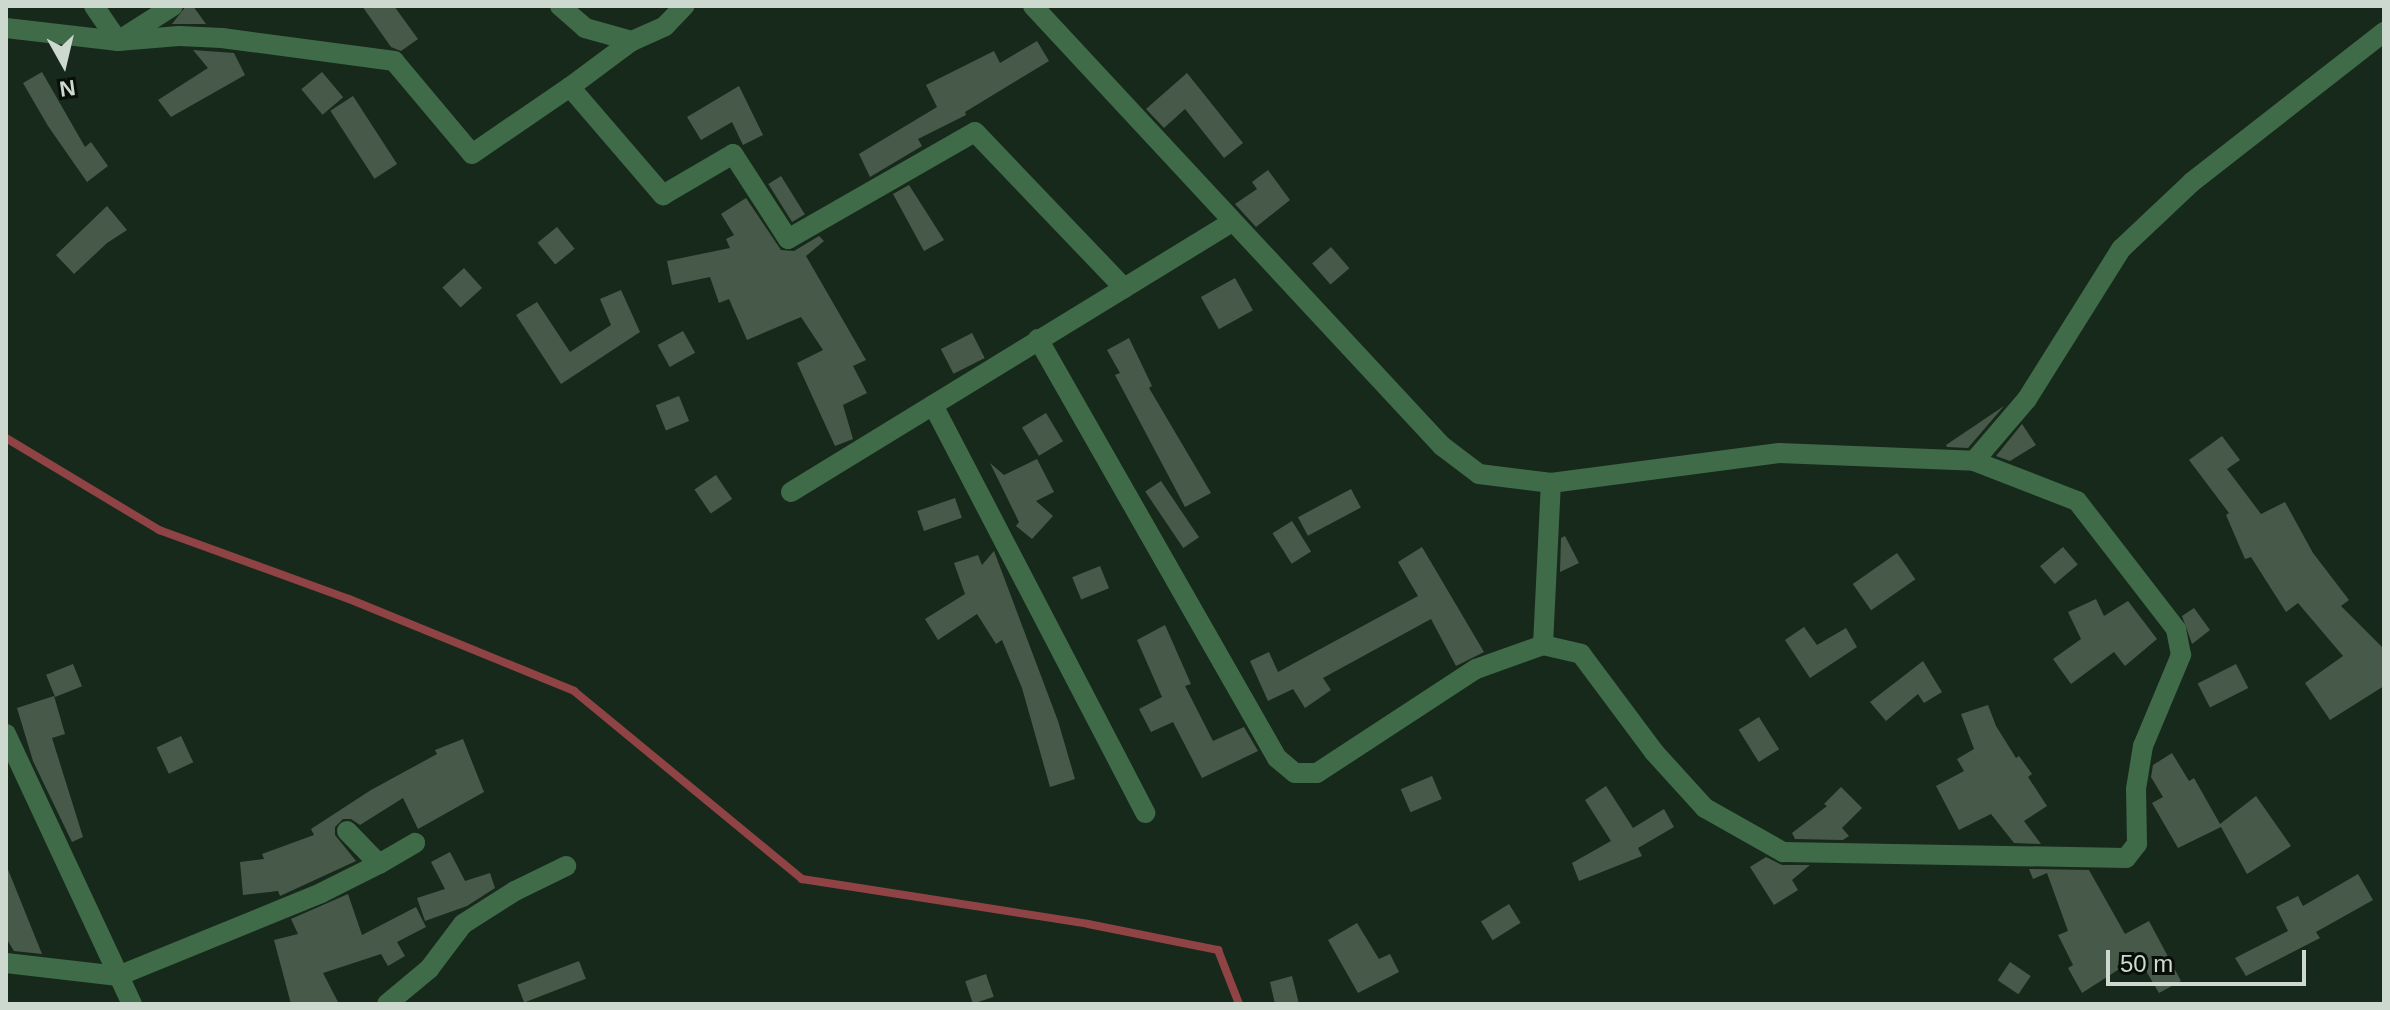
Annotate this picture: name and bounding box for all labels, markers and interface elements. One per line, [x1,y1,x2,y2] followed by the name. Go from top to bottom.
[24,24,104,104] north arrow
[58,75,77,102] text: N
[2110,934,2310,984] scale bar
[2120,950,2173,977] text: 50 m

